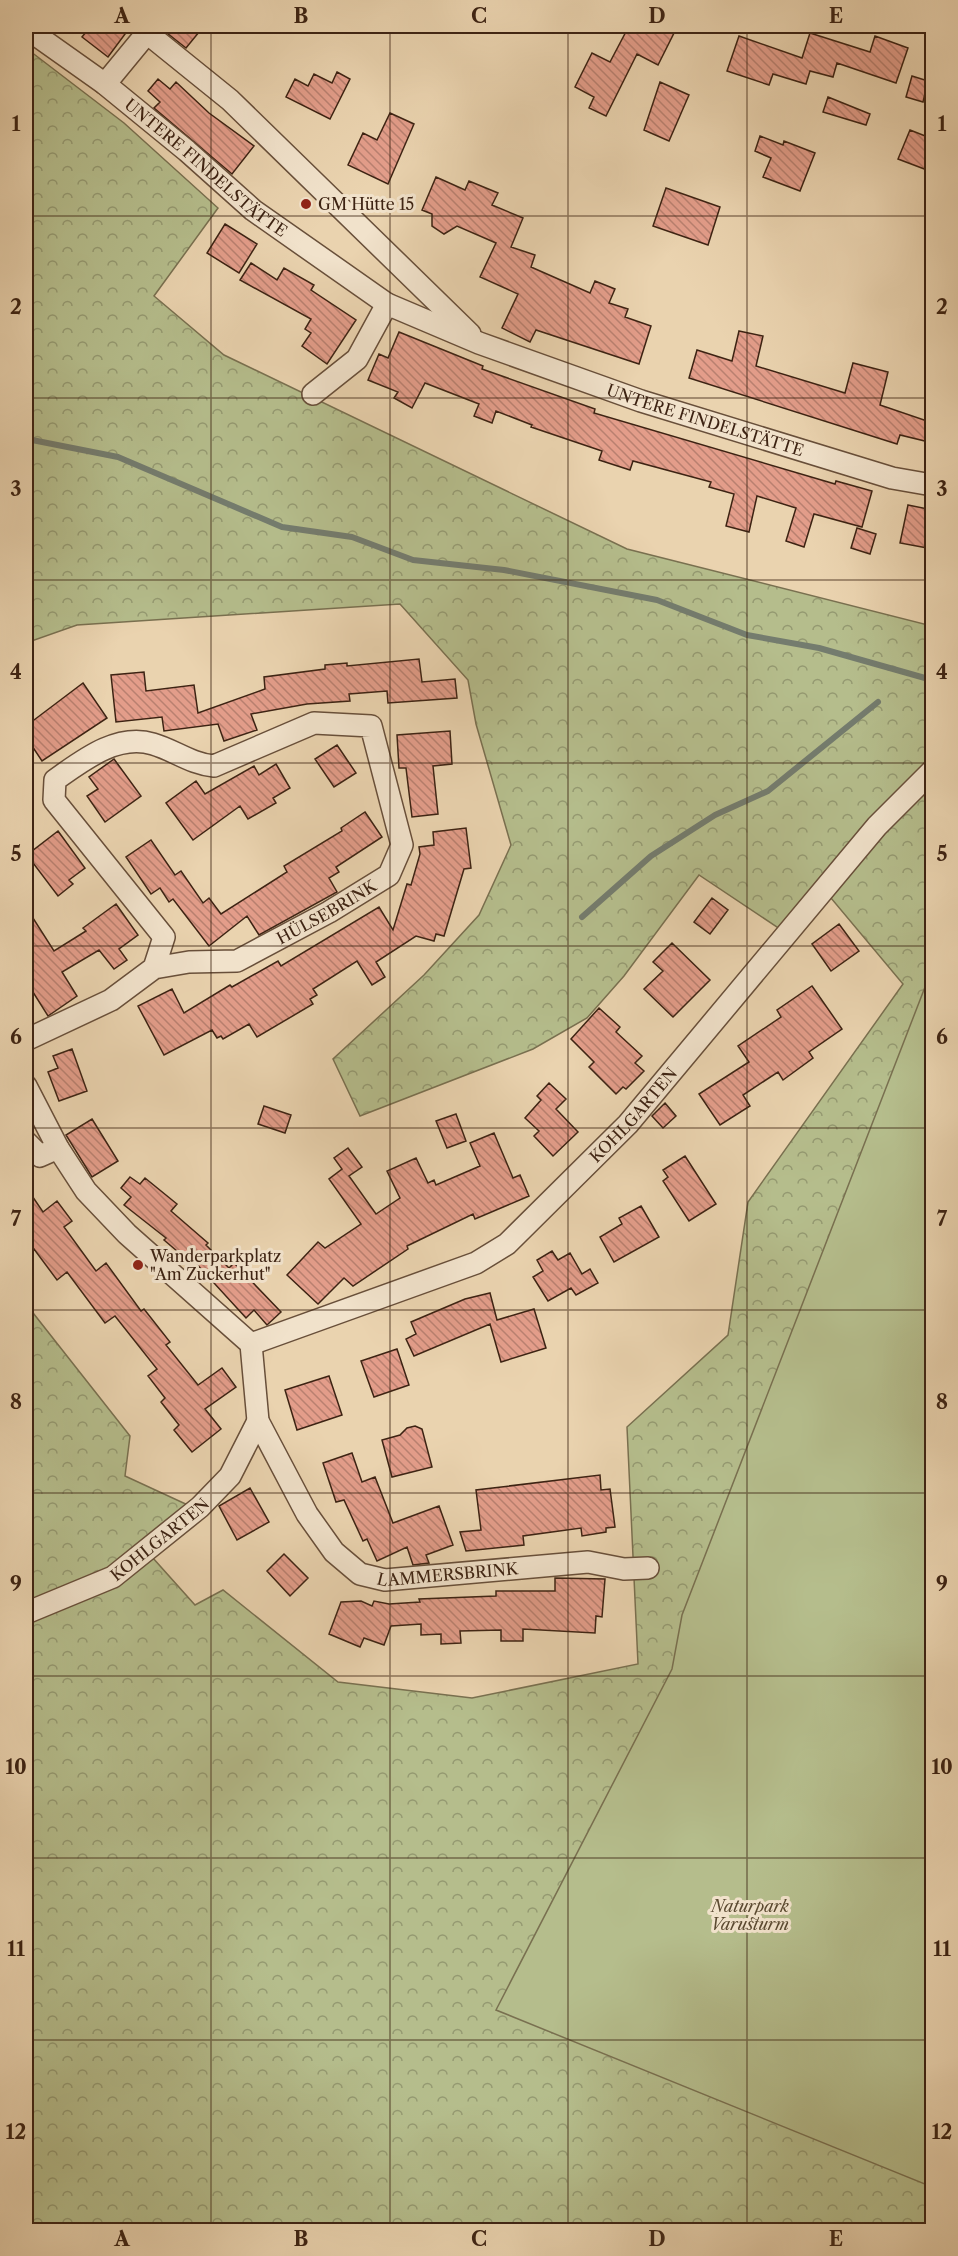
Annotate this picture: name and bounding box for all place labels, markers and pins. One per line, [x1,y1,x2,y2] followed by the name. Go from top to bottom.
[318,194,414,214] place label: GM Hütte 15
[299,197,313,211] marker: GM Hütte 15
[149,1246,281,1284] place label: Wanderparkplatz "Am Zuckerhut"
[131,1258,145,1272] marker: Wanderparkplatz "Am Zuckerhut"

